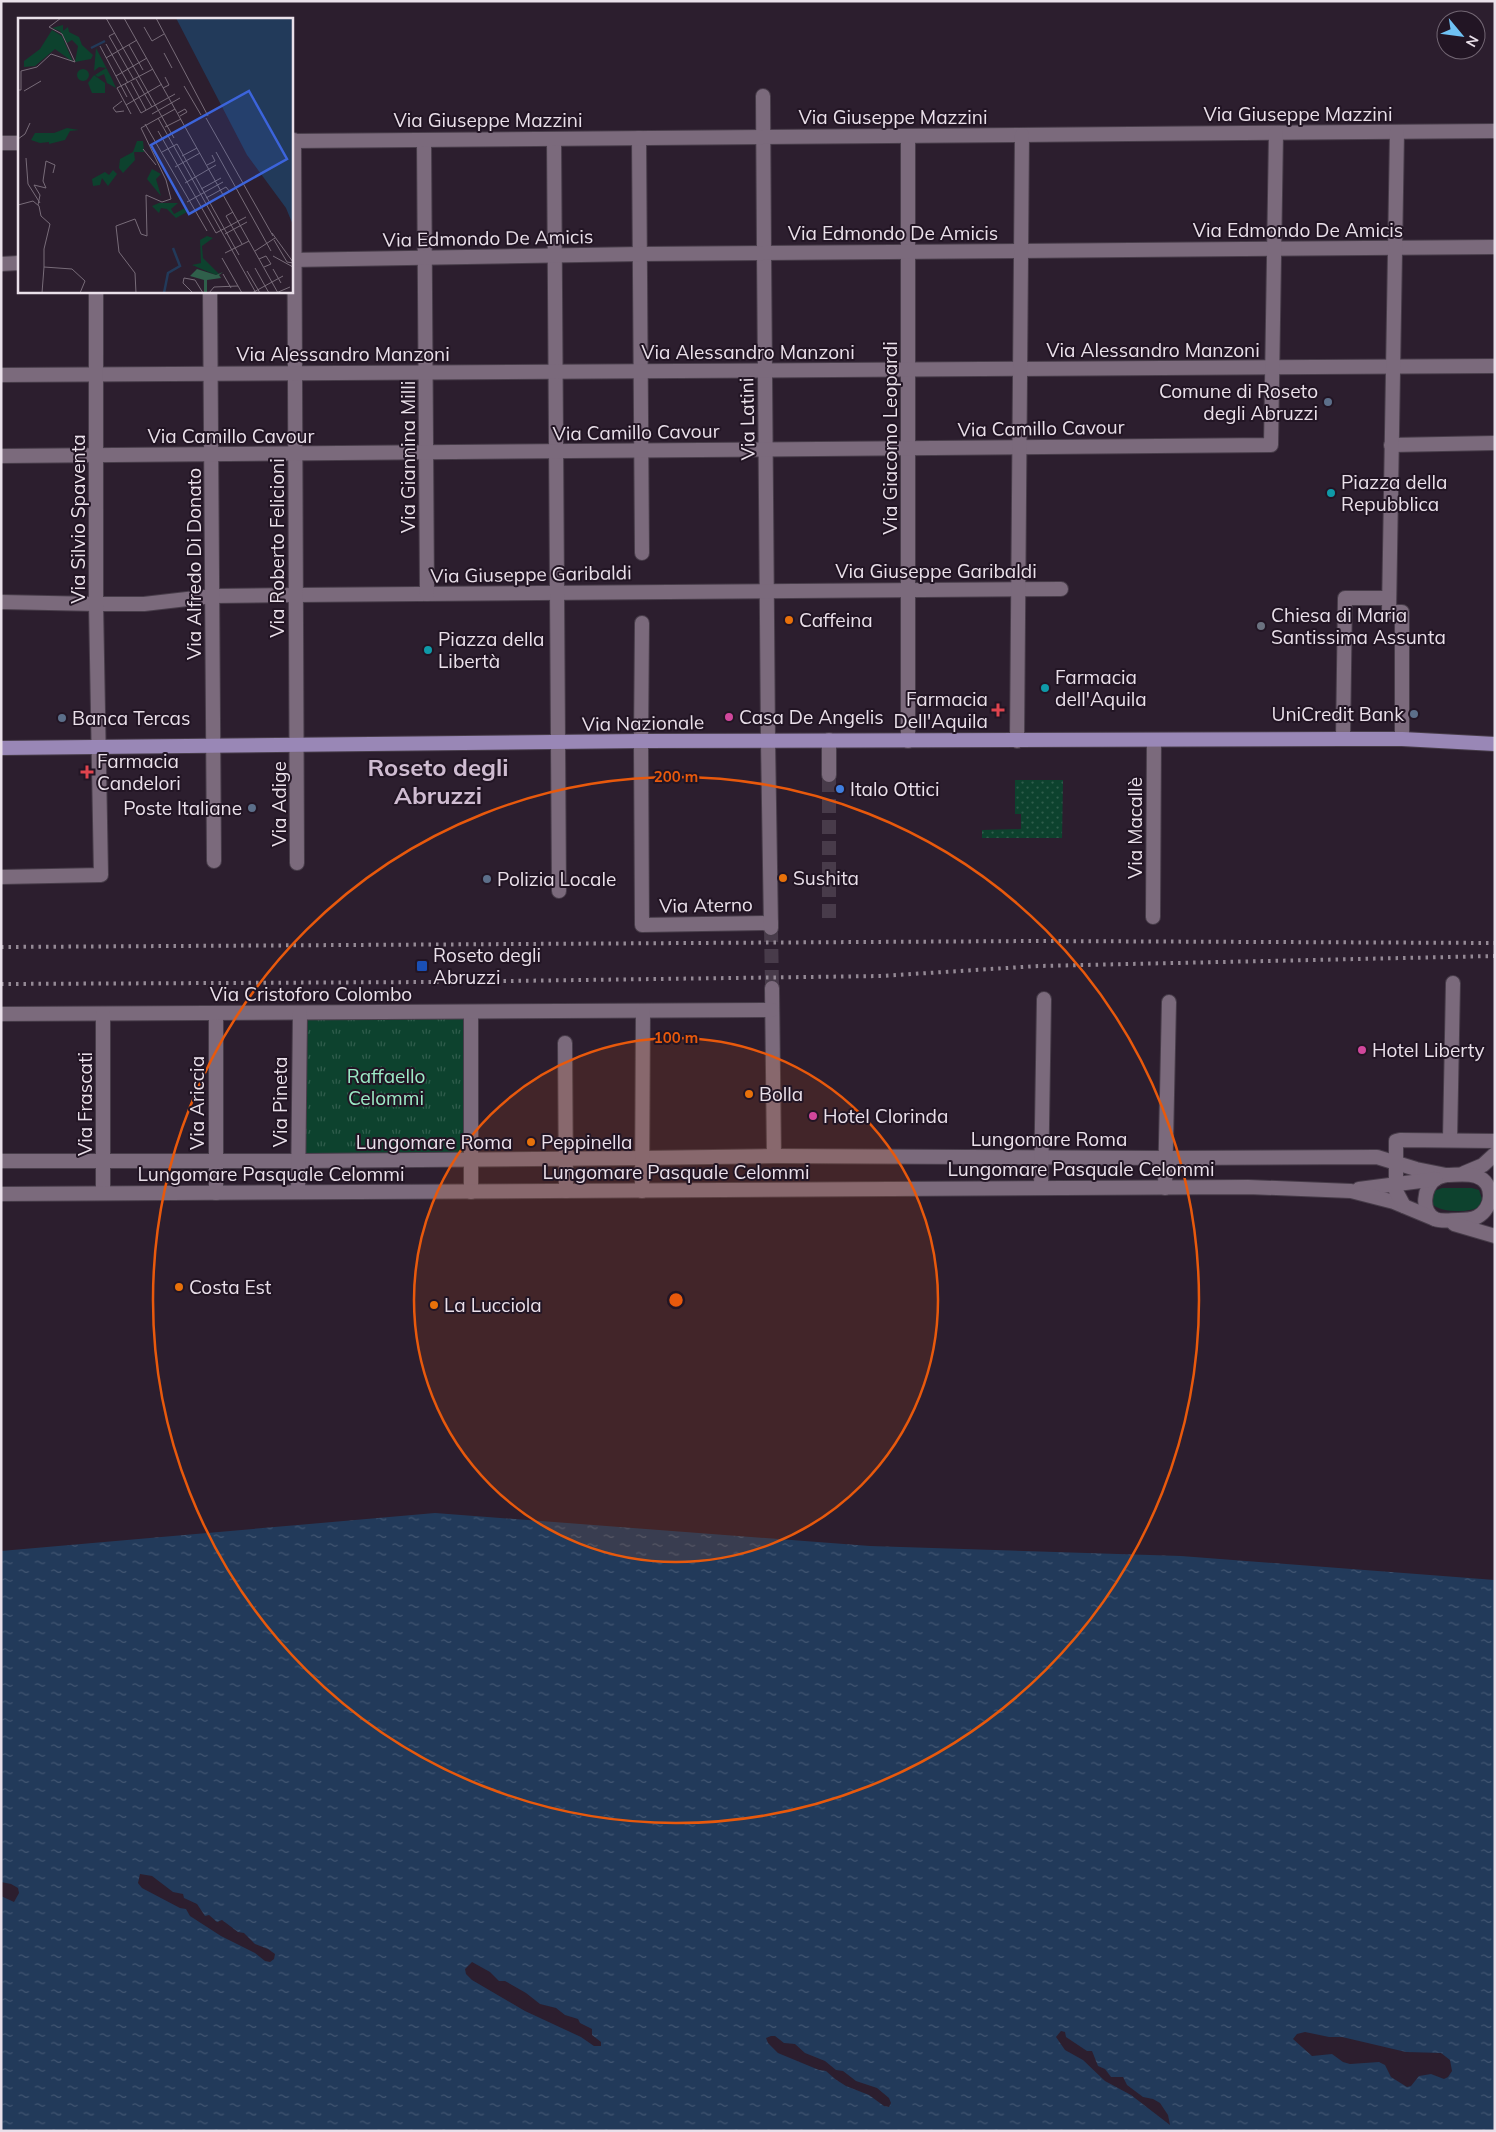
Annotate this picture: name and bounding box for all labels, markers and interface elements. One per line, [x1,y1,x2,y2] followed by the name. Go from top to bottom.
[1436,10,1486,60] north arrow
[18,18,292,292] inset map
[1462,32,1483,50] text: N
[1204,102,1392,126] street label: Via Giuseppe Mazzini
[799,105,987,129] street label: Via Giuseppe Mazzini
[394,108,582,132] street label: Via Giuseppe Mazzini
[1193,218,1403,242] street label: Via Edmondo De Amicis
[788,221,998,245] street label: Via Edmondo De Amicis
[383,224,593,252] street label: Via Edmondo De Amicis
[1046,338,1260,362] street label: Via Alessandro Manzoni
[641,340,855,364] street label: Via Alessandro Manzoni
[878,341,902,535] street label: Via Giacomo Leopardi
[236,342,450,366] street label: Via Alessandro Manzoni
[734,377,760,461] street label: Via Latini
[1159,379,1318,425] place label: Comune di Roseto degli Abruzzi
[396,381,420,533] street label: Via Giannina Milli
[1322,396,1334,408] marker: Comune di Roseto degli Abruzzi
[957,415,1125,441] street label: Via Camillo Cavour
[552,419,720,445] street label: Via Camillo Cavour
[148,424,315,448] street label: Via Camillo Cavour
[66,434,90,604] street label: Via Silvio Spaventa
[265,458,289,638] street label: Via Roberto Felicioni
[182,468,206,660] street label: Via Alfredo Di Donato
[1341,470,1447,516] place label: Piazza della Repubblica
[1325,487,1337,499] marker: Piazza della Repubblica
[835,559,1037,583] street label: Via Giuseppe Garibaldi
[430,560,632,588] street label: Via Giuseppe Garibaldi
[1271,603,1446,649] place label: Chiesa di Maria Santissima Assunta
[799,608,873,632] place label: Caffeina
[783,614,795,626] marker: Caffeina
[1255,620,1267,632] marker: Chiesa di Maria Santissima Assunta
[438,627,544,673] place label: Piazza della Libertà
[422,644,434,656] marker: Piazza della Libertà
[1055,665,1147,711] place label: Farmacia dell'Aquila
[1039,682,1051,694] marker: Farmacia dell'Aquila
[894,687,988,733] place label: Farmacia Dell'Aquila
[1272,702,1404,726] place label: UniCredit Bank
[992,704,1004,716] marker: Farmacia Dell'Aquila
[739,705,884,729] place label: Casa De Angelis
[72,706,190,730] place label: Banca Tercas
[1408,708,1420,720] marker: UniCredit Bank
[582,710,704,736] street label: Via Nazionale
[723,711,735,723] marker: Casa De Angelis
[56,712,68,724] marker: Banca Tercas
[97,749,181,795] place label: Farmacia Candelori
[367,752,509,810] district label: Roseto degli Abruzzi
[267,761,291,847] street label: Via Adige
[81,766,93,778] marker: Farmacia Candelori
[654,767,698,786] text: 200 m
[850,777,939,801] place label: Italo Ottici
[1123,777,1147,879] street label: Via Macallè
[834,783,846,795] marker: Italo Ottici
[123,796,242,820] place label: Poste Italiane
[246,802,258,814] marker: Poste Italiane
[793,866,859,890] place label: Sushita
[497,867,616,891] place label: Polizia Locale
[777,872,789,884] marker: Sushita
[481,873,493,885] marker: Polizia Locale
[659,892,753,918] street label: Via Aterno
[433,943,541,989] place label: Roseto degli Abruzzi
[415,959,429,973] marker: Roseto degli Abruzzi
[210,982,412,1006] street label: Via Cristoforo Colombo
[654,1028,698,1047] text: 100 m
[1372,1038,1485,1062] place label: Hotel Liberty
[1356,1044,1368,1056] marker: Hotel Liberty
[73,1052,97,1156] street label: Via Frascati
[185,1056,209,1150] street label: Via Ariccia
[268,1057,292,1147] street label: Via Pineta
[347,1064,425,1110] park label: Raffaello Celommi
[759,1082,803,1106] place label: Bolla
[743,1088,755,1100] marker: Bolla
[823,1104,948,1128] place label: Hotel Clorinda
[807,1110,819,1122] marker: Hotel Clorinda
[971,1127,1127,1151] street label: Lungomare Roma
[356,1130,512,1154] street label: Lungomare Roma
[541,1130,633,1154] place label: Peppinella
[525,1136,537,1148] marker: Peppinella
[948,1157,1214,1181] street label: Lungomare Pasquale Celommi
[543,1160,809,1184] street label: Lungomare Pasquale Celommi
[138,1162,404,1186] street label: Lungomare Pasquale Celommi
[189,1275,272,1299] place label: Costa Est
[173,1281,185,1293] marker: Costa Est
[667,1291,685,1309] centre of rings
[444,1293,542,1317] place label: La Lucciola
[428,1299,440,1311] marker: La Lucciola

